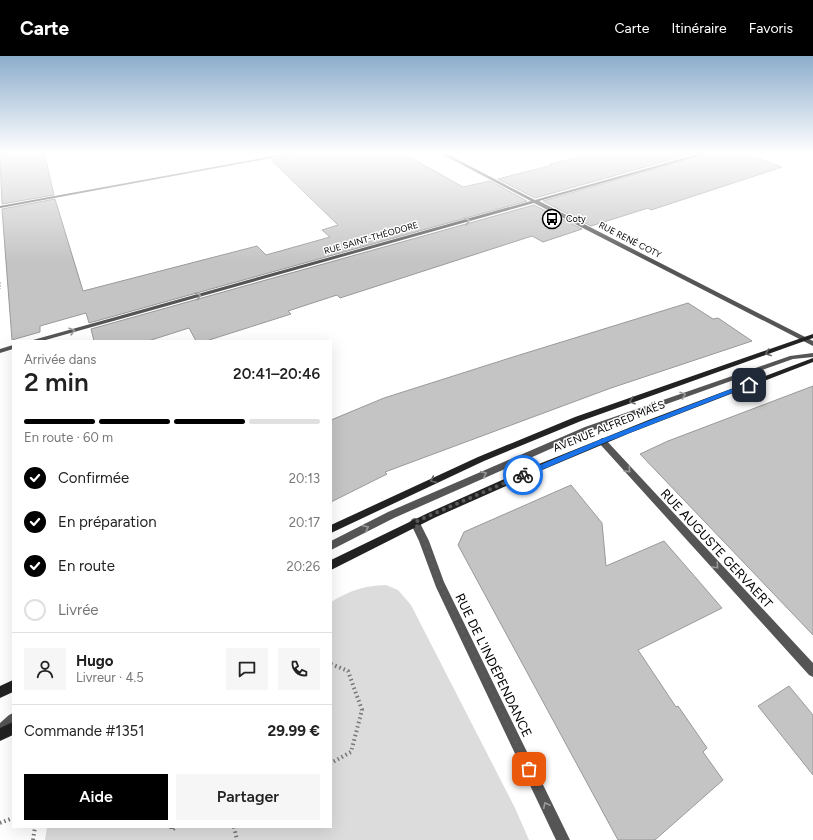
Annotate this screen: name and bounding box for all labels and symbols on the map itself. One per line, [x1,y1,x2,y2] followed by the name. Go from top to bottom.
[541,208,563,230] bus stop icon: Coty
[566,213,586,224] place label: Coty
[463,217,470,226] one-way arrow
[322,219,419,256] street label: RUE SAINT-THÉODORE
[597,219,664,260] street label: RUE RENÉ COTY
[194,292,201,301] one-way arrow
[69,327,76,335] one-way arrow
[764,348,771,356] one-way arrow
[732,368,766,402] pin
[679,392,686,400] one-way arrow
[629,396,636,404] one-way arrow
[551,398,667,455] street label: AVENUE ALFRED MAËS
[503,455,543,495] courier
[623,465,631,473] one-way arrow
[479,471,487,479] one-way arrow
[430,475,438,483] one-way arrow
[658,486,776,612] street label: RUE AUGUSTE GERVAERT
[362,525,369,533] one-way arrow
[711,561,719,569] one-way arrow
[452,591,535,739] street label: RUE DE L'INDÉPENDANCE
[512,752,546,786] pin
[543,802,551,809] one-way arrow

